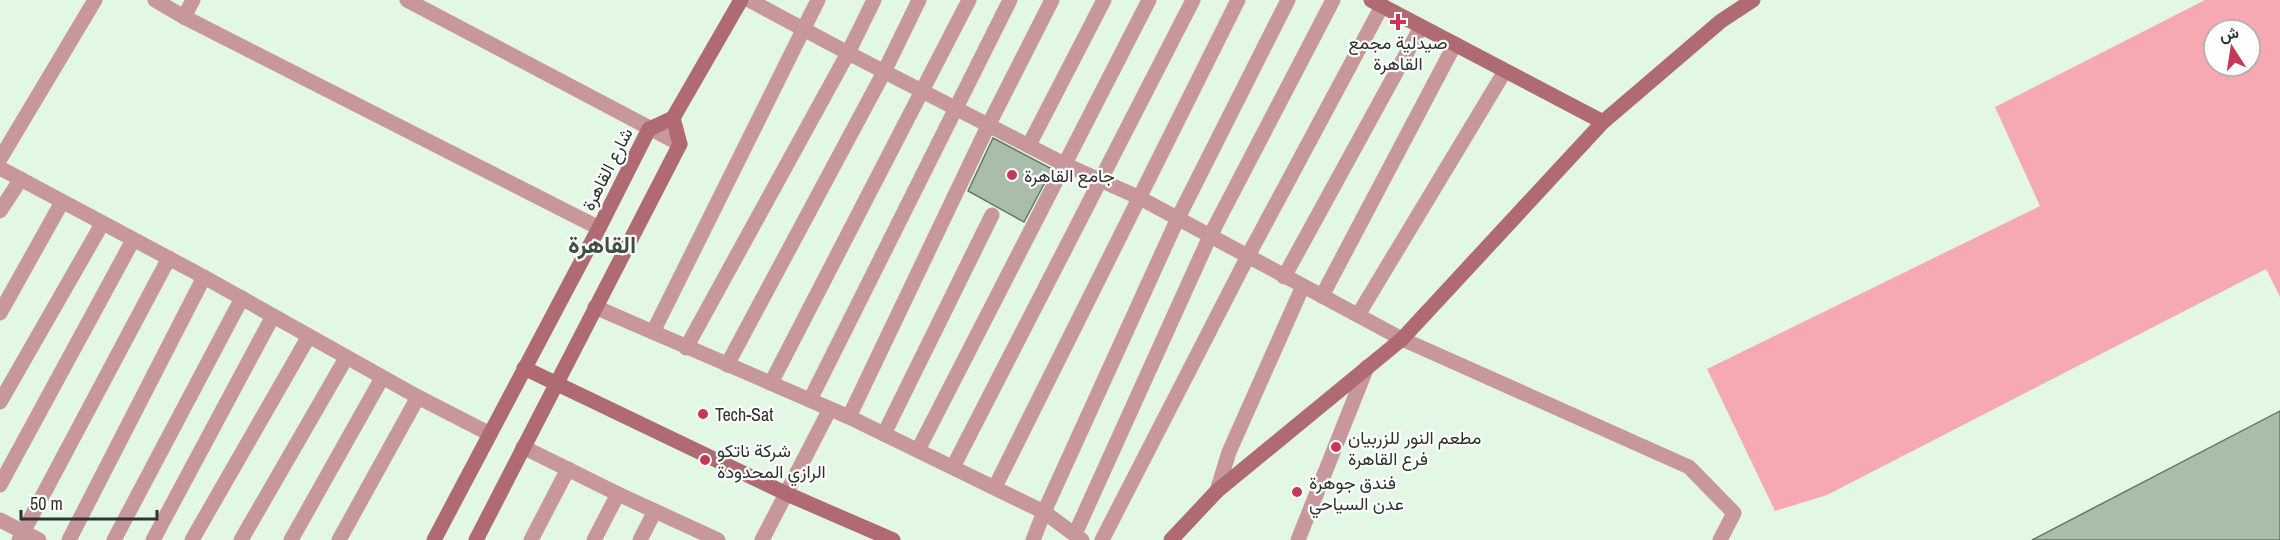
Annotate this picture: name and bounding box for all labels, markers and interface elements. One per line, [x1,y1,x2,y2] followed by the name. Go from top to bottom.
[1391,15,1405,29] marker: صيدلية مجمع القاهرة
[2202,18,2262,78] north arrow
[2217,21,2241,46] text: ش
[1348,30,1448,76] place label: صيدلية مجمع القاهرة
[575,123,639,215] street label: شارع القاهرة
[1024,163,1115,188] place label: جامع القاهرة
[1005,168,1019,182] marker: جامع القاهرة
[568,228,636,260] district label: القاهرة
[715,402,773,427] place label: Tech-Sat
[696,407,710,421] marker: Tech-Sat
[1348,425,1481,471] place label: مطعم النور للزربيان فرع القاهرة
[717,438,826,487] place label: شركة ناتكو الرازي المحدودة
[1329,440,1343,454] marker: مطعم النور للزربيان فرع القاهرة
[698,453,712,467] marker: شركة ناتكو الرازي المحدودة
[1309,470,1404,519] place label: فندق جوهرة عدن السياحي
[21,483,158,521] scale bar
[1290,485,1304,499] marker: فندق جوهرة عدن السياحي
[30,491,63,516] text: 50 m

